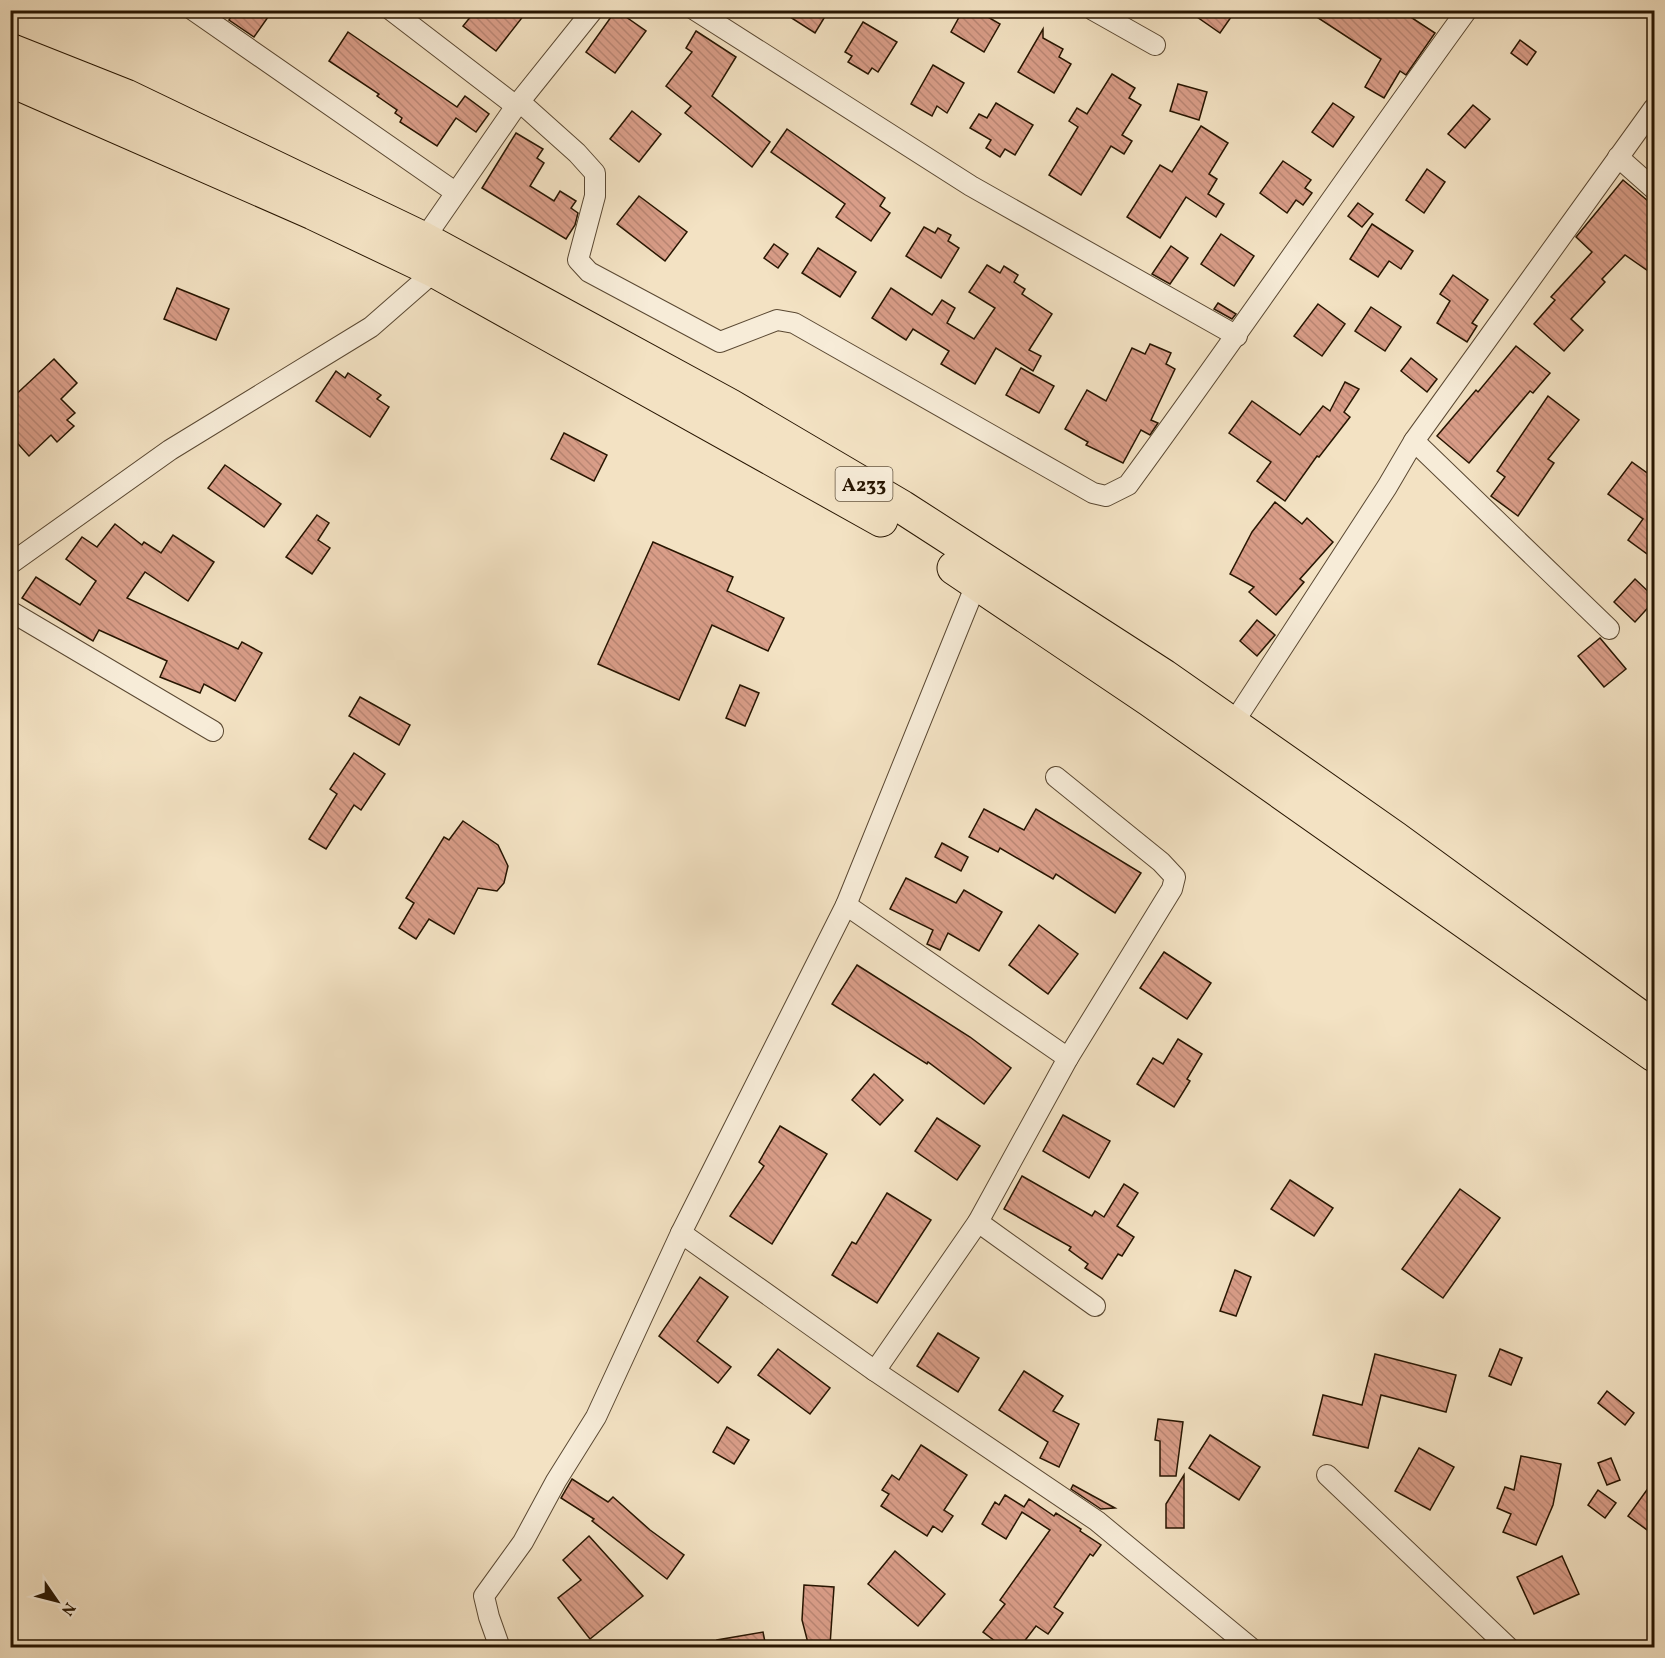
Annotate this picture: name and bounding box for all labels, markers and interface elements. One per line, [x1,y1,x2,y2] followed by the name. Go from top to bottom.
[836,467,892,501] road number: A233
[27,1571,87,1631] north arrow
[55,1597,80,1620] text: N

